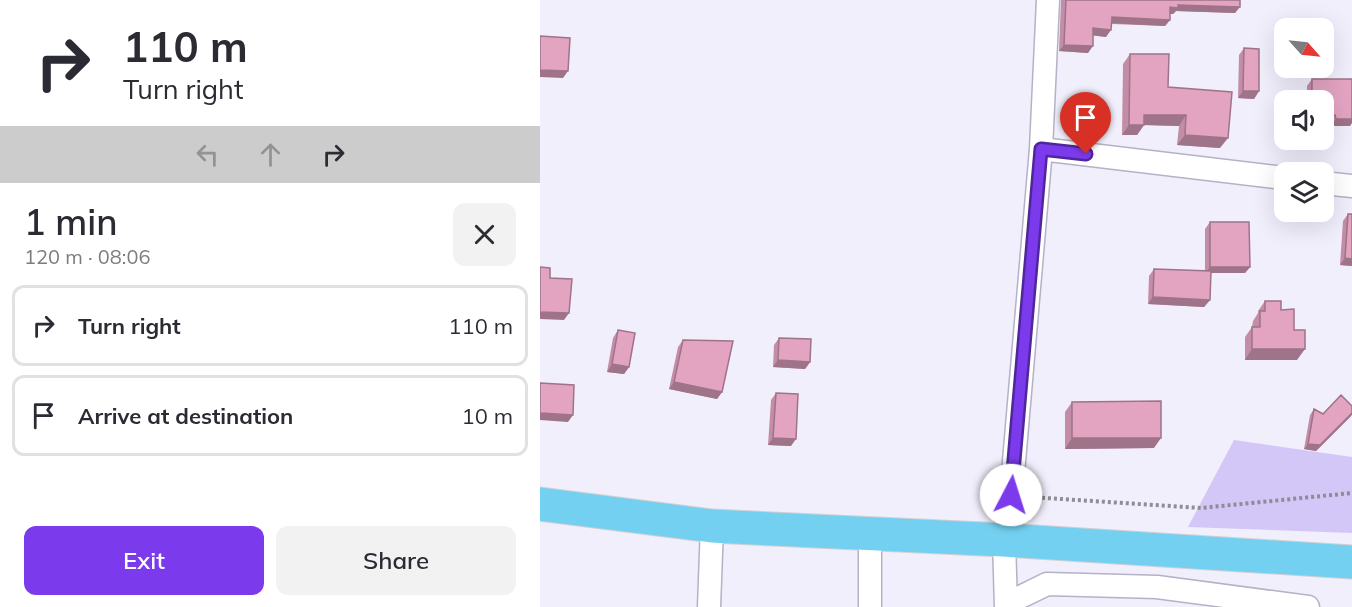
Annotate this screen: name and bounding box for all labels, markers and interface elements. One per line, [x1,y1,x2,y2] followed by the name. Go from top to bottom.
[1274,18,1334,78] north arrow
[1274,18,1334,222] map controls
[123,20,248,73] text: 110 m
[24,24,102,102] icon: right
[123,72,243,106] text: Turn right
[1274,90,1334,150] button: sound
[1060,92,1111,154] pin
[1069,101,1102,134] icon: arrive
[191,138,224,171] icon: left
[254,138,287,171] icon: ahead
[317,138,350,171] icon: right
[1274,162,1334,222] button: layers
[24,199,118,244] text: 1 min
[453,203,516,266] button: close
[24,244,150,269] text: 120 m · 08:06
[27,309,60,342] icon: right
[78,312,181,340] text: Turn right
[448,312,513,340] text: 110 m
[27,399,60,432] icon: arrive
[78,402,293,430] text: Arrive at destination
[462,402,513,430] text: 10 m
[979,463,1043,527] position arrow
[24,526,264,595] button: Exit
[276,526,516,595] button: Share

